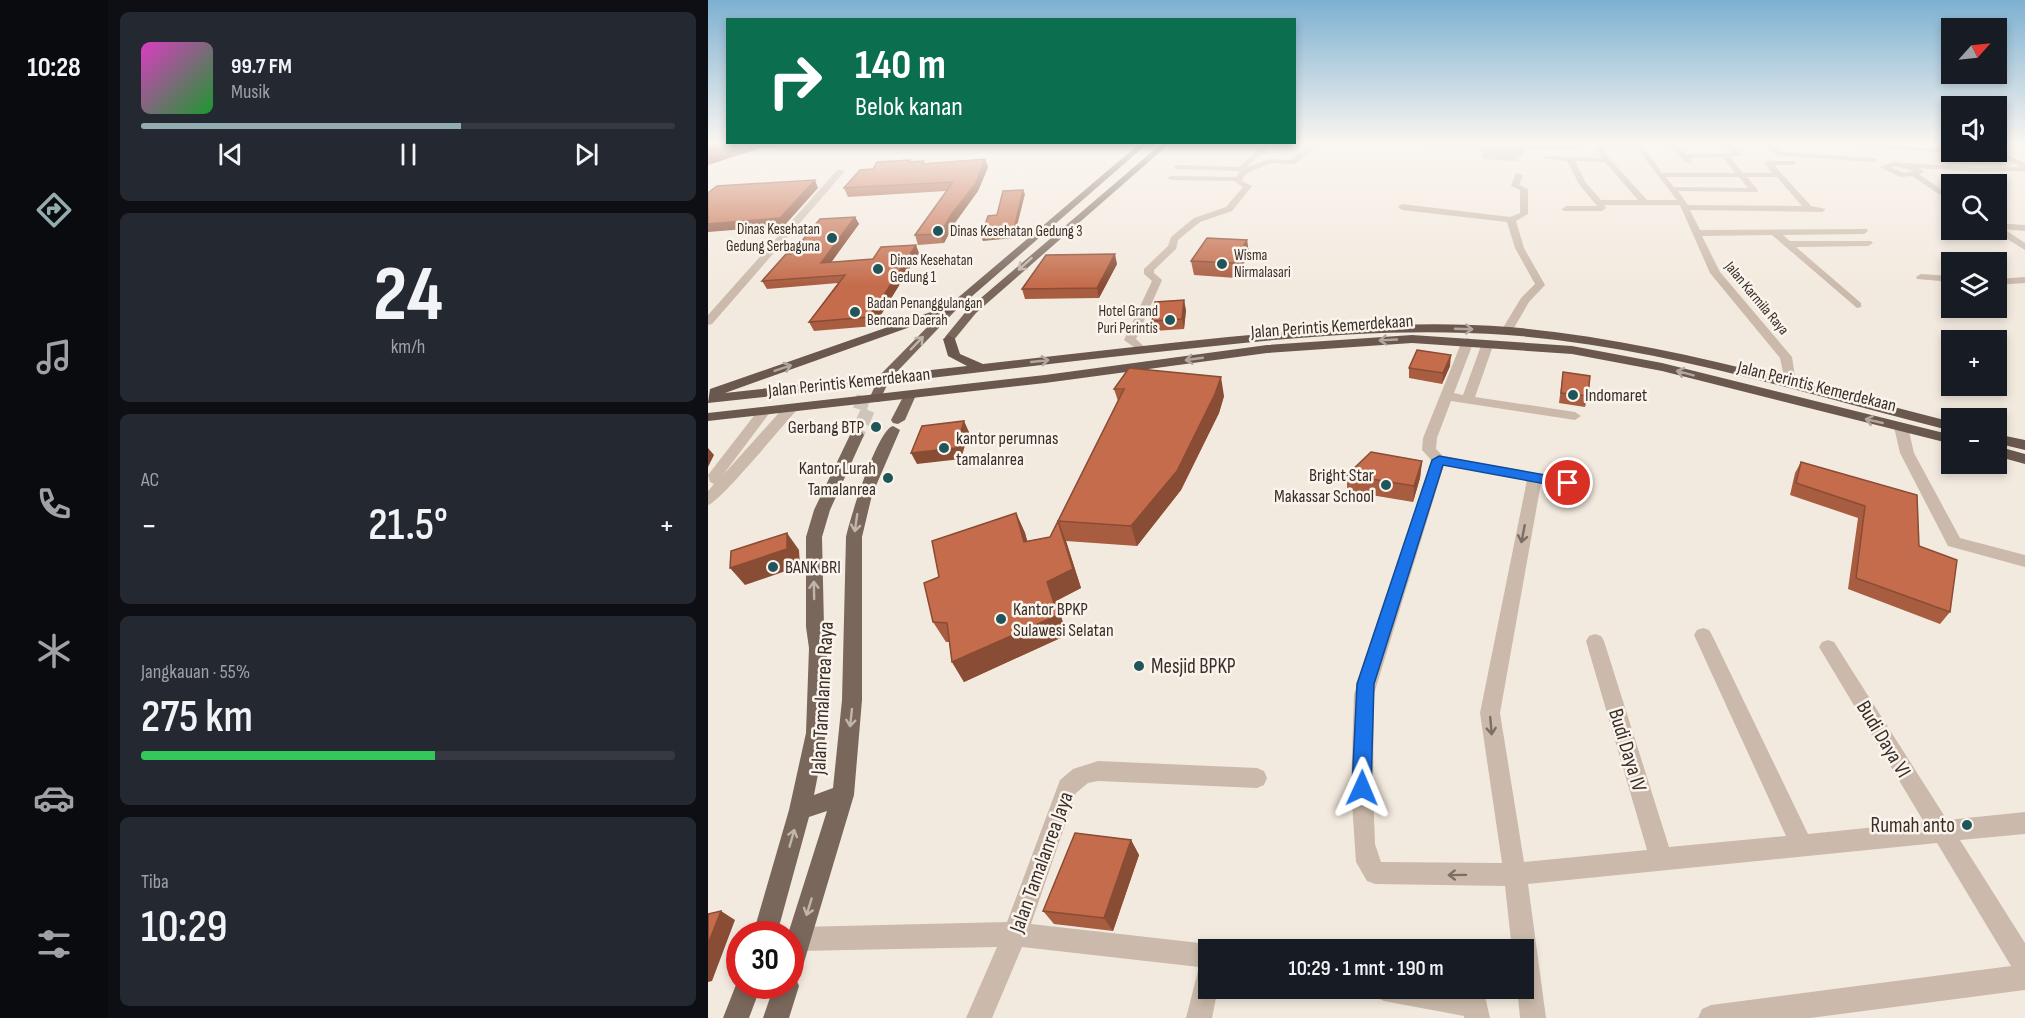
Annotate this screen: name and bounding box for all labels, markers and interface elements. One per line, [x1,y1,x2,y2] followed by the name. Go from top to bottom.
[1941,18,2007,84] north arrow
[1941,18,2007,474] map controls
[855,40,946,91] text: 140 m
[756,42,834,120] icon: right
[27,52,81,84] text: 10:28
[231,53,292,80] text: 99.7 FM
[231,80,270,104] text: Musik
[855,91,963,123] text: Belok kanan
[1941,96,2007,162] button: sound
[214,138,247,171] icon: previous
[392,138,425,171] icon: pause
[570,138,603,171] icon: next
[1941,174,2007,240] button: search
[33,189,75,231] icon: directions
[726,220,820,256] place label: Dinas Kesehatan Gedung Serbaguna
[950,222,1083,241] place label: Dinas Kesehatan Gedung 3
[931,224,945,238] marker: Dinas Kesehatan Gedung 3
[825,231,839,245] marker: Dinas Kesehatan Gedung Serbaguna
[1234,246,1291,282] place label: Wisma Nirmalasari
[373,249,443,342] text: 24
[890,251,973,287] place label: Dinas Kesehatan Gedung 1
[1941,252,2007,318] button: layers
[1018,257,1033,271] one-way arrow
[1215,257,1229,271] marker: Wisma Nirmalasari
[1720,257,1793,339] street label: Jalan Karmila Raya
[871,262,885,276] marker: Dinas Kesehatan Gedung 1
[867,294,983,330] place label: Badan Penanggulangan Bencana Daerah
[1097,302,1158,338] place label: Hotel Grand Puri Perintis
[848,305,862,319] marker: Badan Penanggulangan Bencana Daerah
[1249,310,1414,343] street label: Jalan Perintis Kemerdekaan
[1163,313,1177,327] marker: Hotel Grand Puri Perintis
[1454,324,1474,335] one-way arrow
[1941,330,2007,396] button: +
[1379,334,1399,345] one-way arrow
[391,335,425,359] text: km/h
[33,336,75,378] icon: music
[910,336,925,351] one-way arrow
[1185,354,1205,365] one-way arrow
[1030,355,1049,366] one-way arrow
[1734,356,1898,416] street label: Jalan Perintis Kemerdekaan
[773,361,792,372] one-way arrow
[766,364,931,402] street label: Jalan Perintis Kemerdekaan
[1676,366,1695,378] one-way arrow
[1585,385,1648,406] place label: Indomaret
[1566,388,1580,402] marker: Indomaret
[1941,408,2007,474] button: −
[1865,414,1884,426] one-way arrow
[788,417,864,438] place label: Gerbang BTP
[869,420,883,434] marker: Gerbang BTP
[956,428,1059,470] place label: kantor perumnas tamalanrea
[937,441,951,455] marker: kantor perumnas tamalanrea
[1542,457,1593,508] pin
[799,458,876,500] place label: Kantor Lurah Tamalanrea
[1274,465,1374,507] place label: Bright Star Makassar School
[1551,466,1584,499] icon: arrive
[141,468,159,492] text: AC
[881,471,895,485] marker: Kantor Lurah Tamalanrea
[1379,478,1393,492] marker: Bright Star Makassar School
[33,483,75,525] icon: phone
[368,498,448,553] text: 21.5°
[141,506,157,546] text: −
[659,506,675,546] text: +
[851,513,862,532] one-way arrow
[1517,524,1528,543] one-way arrow
[785,557,841,578] place label: BANK BRI
[766,560,780,574] marker: BANK BRI
[808,581,820,601] one-way arrow
[1013,599,1114,641] place label: Kantor BPKP Sulawesi Selatan
[994,612,1008,626] marker: Kantor BPKP Sulawesi Selatan
[806,621,839,776] street label: Jalan Tamalanrea Raya
[33,630,75,672] icon: climate
[1151,654,1236,679] place label: Mesjid BPKP
[1132,659,1146,673] marker: Mesjid BPKP
[141,660,250,684] text: Jangkauan · 55%
[141,690,253,745] text: 275 km
[1851,696,1916,782] street label: Budi Daya VI
[1603,706,1652,795] street label: Budi Daya IV
[845,707,856,727] one-way arrow
[1486,715,1497,735] one-way arrow
[1330,756,1394,820] position arrow
[33,777,75,819] icon: car
[1004,788,1079,937] street label: Jalan Tamalanrea Jaya
[1870,813,1955,838] place label: Rumah anto
[1960,818,1974,832] marker: Rumah anto
[787,829,798,848] one-way arrow
[1447,869,1467,880] one-way arrow
[141,870,169,894] text: Tiba
[803,897,814,916] one-way arrow
[141,900,227,955] text: 10:29
[726,921,804,999] speed limit sign: 30
[33,923,75,965] icon: filters
[1288,955,1444,982] text: 10:29 · 1 mnt · 190 m

